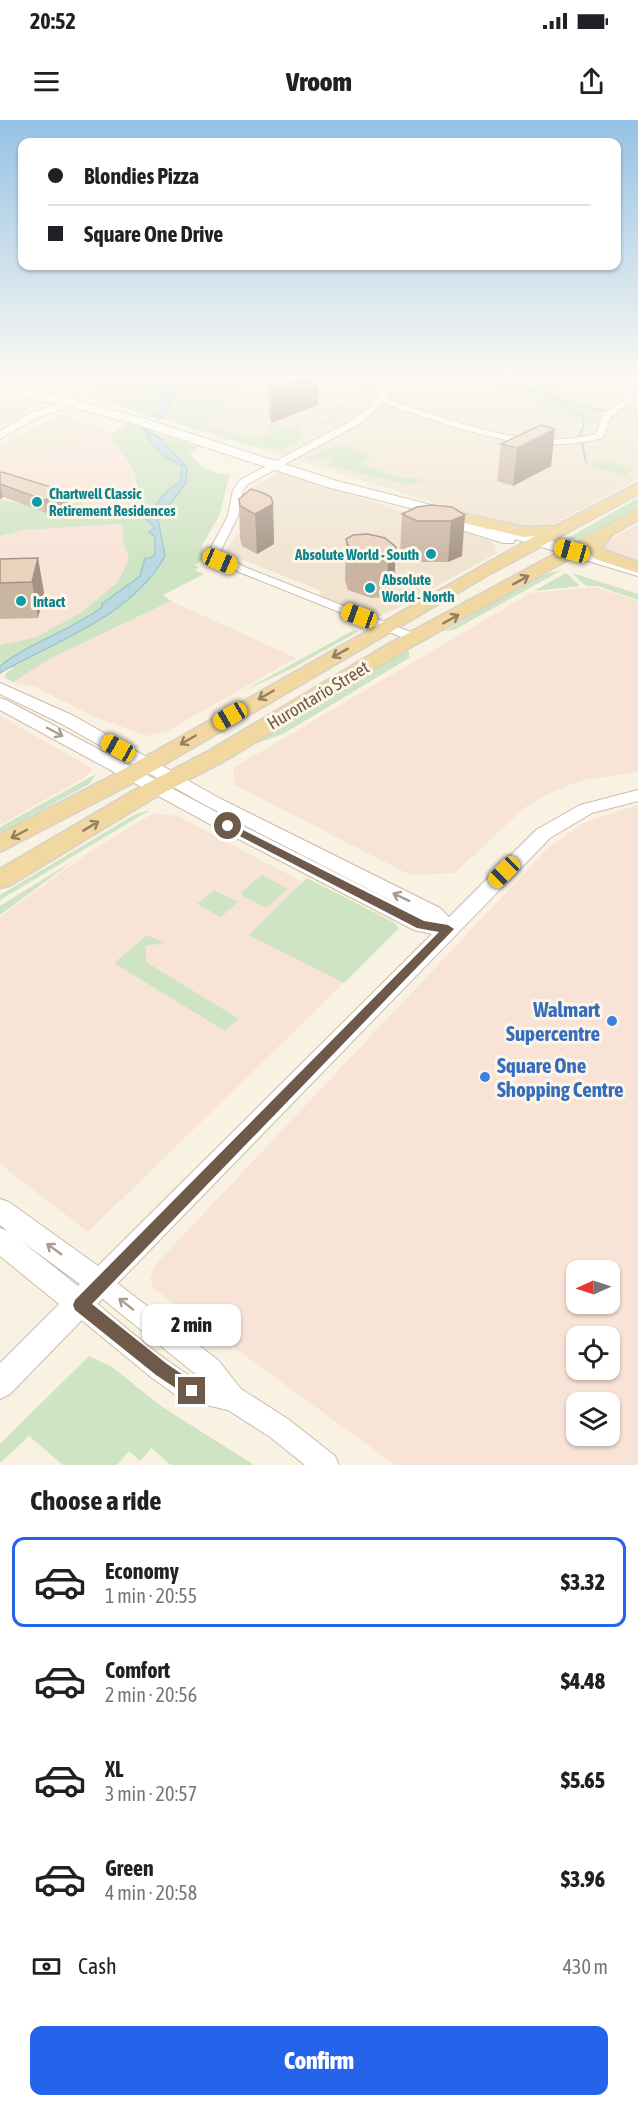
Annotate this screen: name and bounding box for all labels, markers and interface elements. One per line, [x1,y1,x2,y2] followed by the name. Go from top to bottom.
[30,8,76,34] text: 20:52
[30,65,63,98] icon: menu
[575,65,608,98] icon: share
[286,66,352,97] text: Vroom
[84,163,199,189] text: Blondies Pizza
[84,221,223,247] text: Square One Drive
[49,485,176,519] place label: Chartwell Classic Retirement Residences
[30,495,44,509] marker: Chartwell Classic Retirement Residences
[552,537,592,565] car
[200,546,240,576] car
[294,546,419,563] place label: Absolute World - South
[424,547,438,561] marker: Absolute World - South
[381,571,454,605] place label: Absolute World - North
[511,574,529,585] one-way arrow
[363,581,377,595] marker: Absolute World - North
[33,593,66,610] place label: Intact
[14,594,28,608] marker: Intact
[339,601,379,631] car
[442,613,459,625] one-way arrow
[332,647,349,659] one-way arrow
[263,656,373,734] street label: Hurontario Street
[258,689,275,701] one-way arrow
[210,699,250,733] car
[45,727,63,738] one-way arrow
[98,731,138,765] car
[180,734,197,746] one-way arrow
[214,812,241,839] route start
[82,820,99,832] one-way arrow
[11,828,28,840] one-way arrow
[485,853,523,891] car
[392,890,410,902] one-way arrow
[506,997,600,1045] place label: Walmart Supercentre
[605,1014,619,1028] marker: Walmart Supercentre
[497,1053,624,1101] place label: Square One Shopping Centre
[478,1070,492,1084] marker: Square One Shopping Centre
[47,1243,63,1255] one-way arrow
[566,1260,620,1314] north arrow
[566,1260,620,1446] map controls
[119,1298,135,1311] one-way arrow
[142,1304,242,1346] callout: 2 min
[171,1313,212,1336] text: 2 min
[566,1326,620,1380] button: locate
[178,1377,205,1404] route end
[566,1392,620,1446] button: layers
[30,1485,162,1516] text: Choose a ride
[33,1555,87,1609] icon: car
[105,1558,179,1584] text: Economy
[561,1569,605,1595] text: $3.32
[105,1584,197,1607] text: 1 min · 20:55
[33,1654,87,1708] icon: car
[105,1657,170,1683] text: Comfort
[561,1668,605,1694] text: $4.48
[105,1683,197,1706] text: 2 min · 20:56
[33,1753,87,1807] icon: car
[105,1756,123,1782] text: XL
[561,1767,605,1793] text: $5.65
[105,1782,197,1805] text: 3 min · 20:57
[33,1852,87,1906] icon: car
[105,1855,154,1881] text: Green
[561,1866,605,1892] text: $3.96
[105,1881,197,1904] text: 4 min · 20:58
[30,1950,63,1983] icon: cash
[78,1953,117,1979] text: Cash
[563,1955,608,1978] text: 430 m
[30,2026,608,2095] button: Confirm

